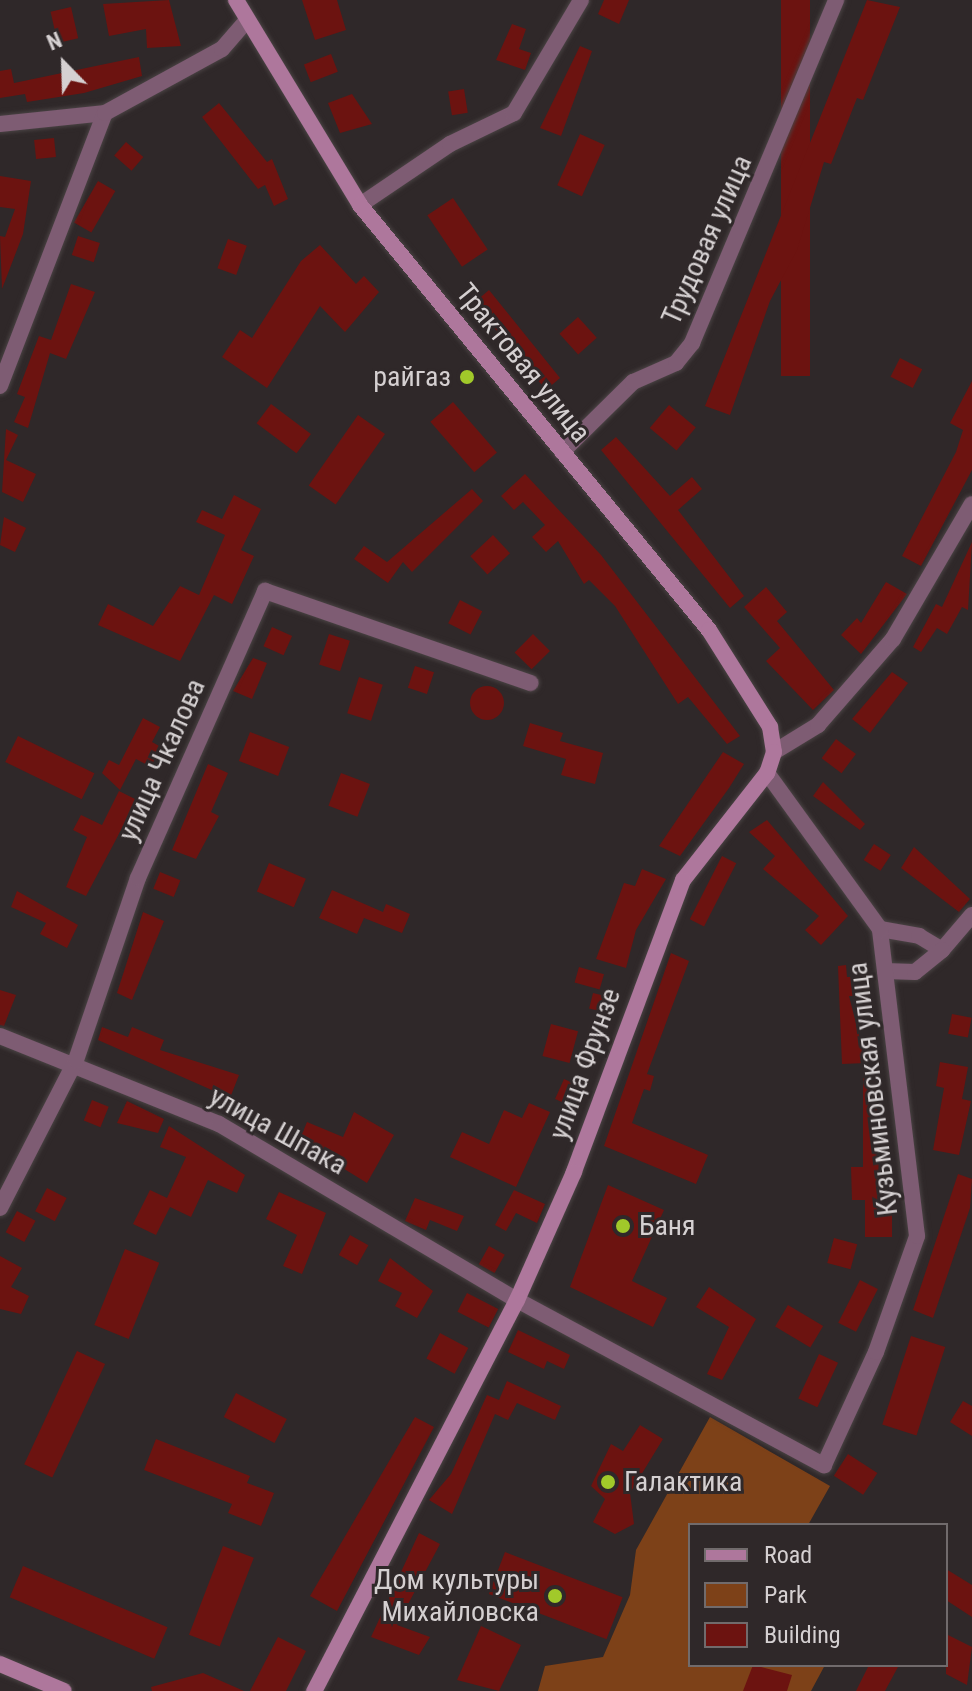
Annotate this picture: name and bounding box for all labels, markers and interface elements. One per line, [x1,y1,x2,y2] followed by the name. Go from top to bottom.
[24,24,104,104] north arrow
[43,27,66,56] text: N
[655,150,759,330] street label: Трудовая улица
[449,277,597,449] street label: Трактовая улица
[373,360,451,394] place label: райгаз
[458,368,476,386] marker: райгаз
[111,674,213,846] street label: улица Чкалова
[841,960,905,1218] street label: Кузьминовская улица
[542,984,628,1144] street label: улица Фрунзе
[204,1080,352,1182] street label: улица Шпака
[639,1209,696,1243] place label: Баня
[614,1217,632,1235] marker: Баня
[624,1465,742,1499] place label: Галактика
[599,1473,617,1491] marker: Галактика
[688,1523,948,1667] legend
[764,1541,812,1569] text: Road
[374,1563,539,1629] place label: Дом культуры Михайловска
[764,1581,807,1609] text: Park
[546,1587,564,1605] marker: Дом культуры Михайловска
[764,1621,841,1649] text: Building

